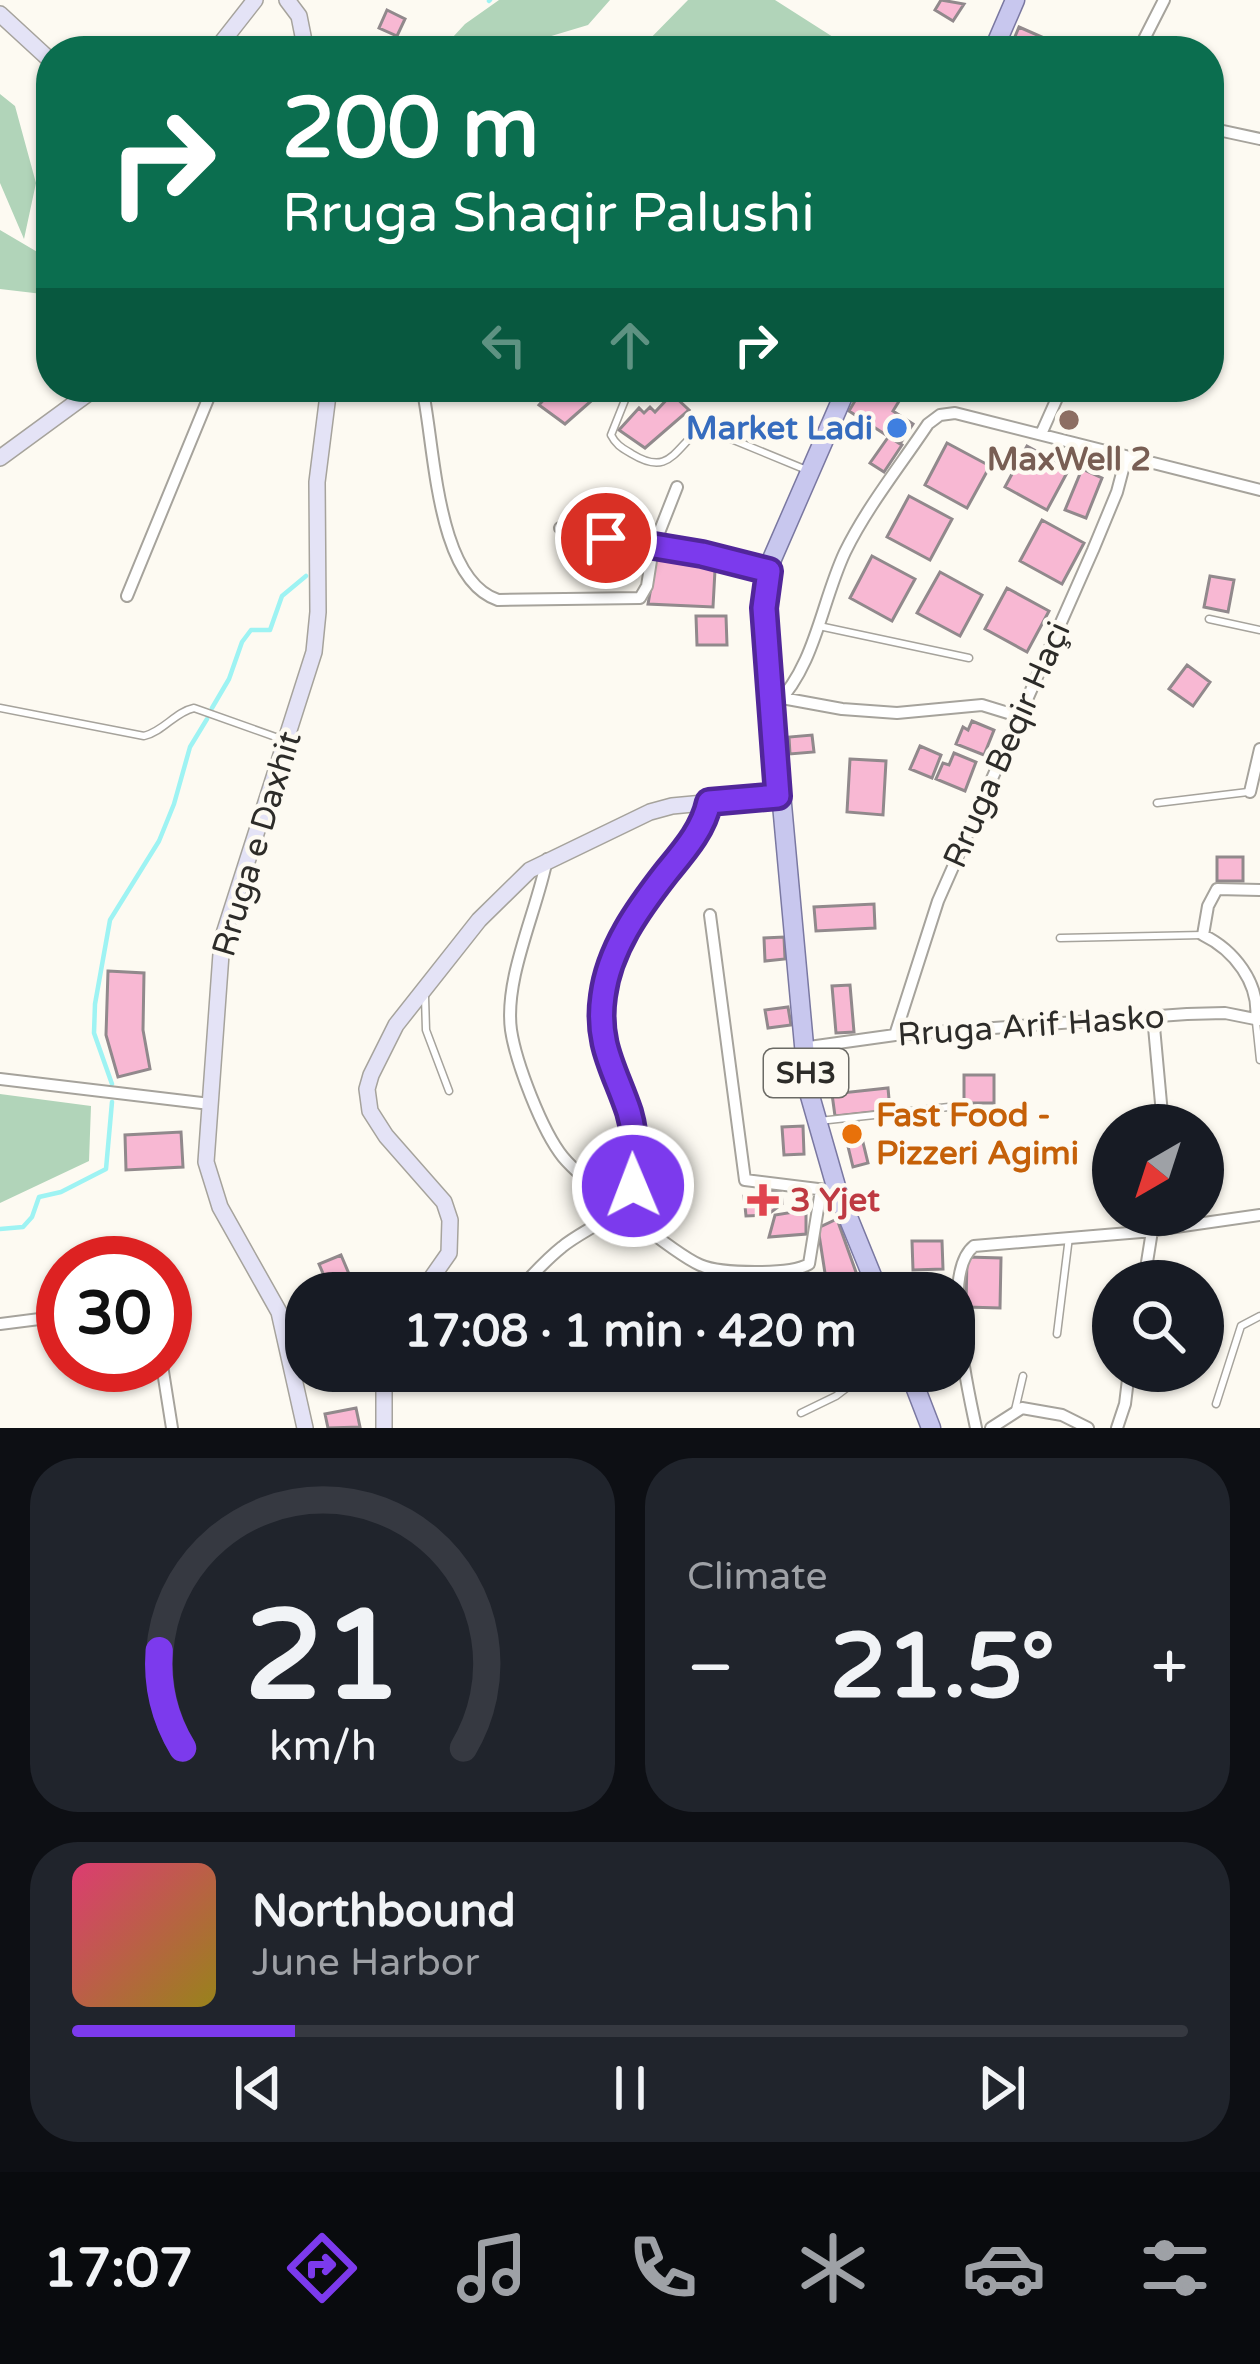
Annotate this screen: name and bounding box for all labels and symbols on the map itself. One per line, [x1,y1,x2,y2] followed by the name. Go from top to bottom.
[1056,407,1082,433] marker: MaxWell 2
[686,409,873,448] place label: Market Ladi
[884,415,910,441] marker: Market Ladi
[987,440,1151,479] place label: MaxWell 2
[555,487,657,589] pin
[935,616,1079,874] street label: Rruga Beqir Haçi
[204,727,310,961] street label: Rruga e Daxhit
[896,997,1166,1055] street label: Rruga Arif Hasko
[764,1049,848,1097] road number: SH3
[876,1096,1079,1173] place label: Fast Food - Pizzeri Agimi
[1092,1104,1224,1236] north arrow
[839,1121,865,1147] marker: Fast Food - Pizzeri Agimi
[570,1123,696,1249] position arrow
[790,1181,880,1220] place label: 3 Yjet
[747,1184,779,1216] marker: 3 Yjet
[36,1236,192,1392] speed limit sign: 30

